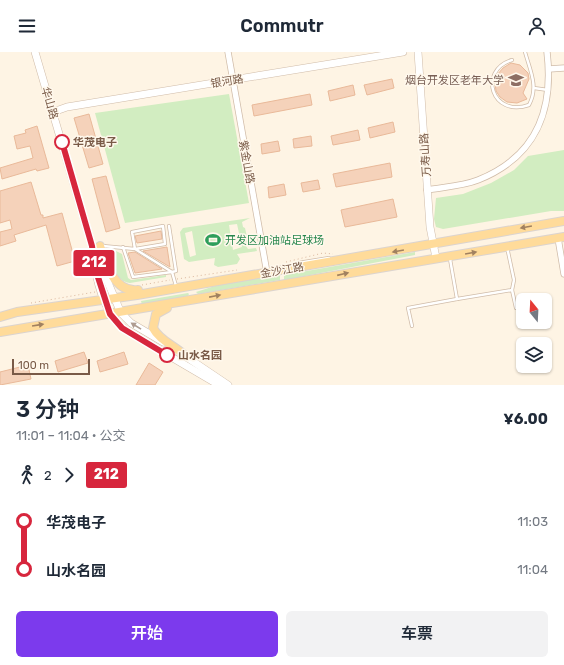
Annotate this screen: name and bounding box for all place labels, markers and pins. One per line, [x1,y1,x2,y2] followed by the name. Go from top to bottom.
[507,71,525,89] school or university icon: 烟台开发区老年大学
[405,74,504,87] place label: 烟台开发区老年大学
[54,134,70,150] marker: 华茂电子
[73,136,117,149] place label: 华茂电子
[204,231,222,249] sports icon: 开发区加油站足球场
[225,234,324,247] place label: 开发区加油站足球场
[159,347,175,363] marker: 山水名园
[178,349,222,362] place label: 山水名园

